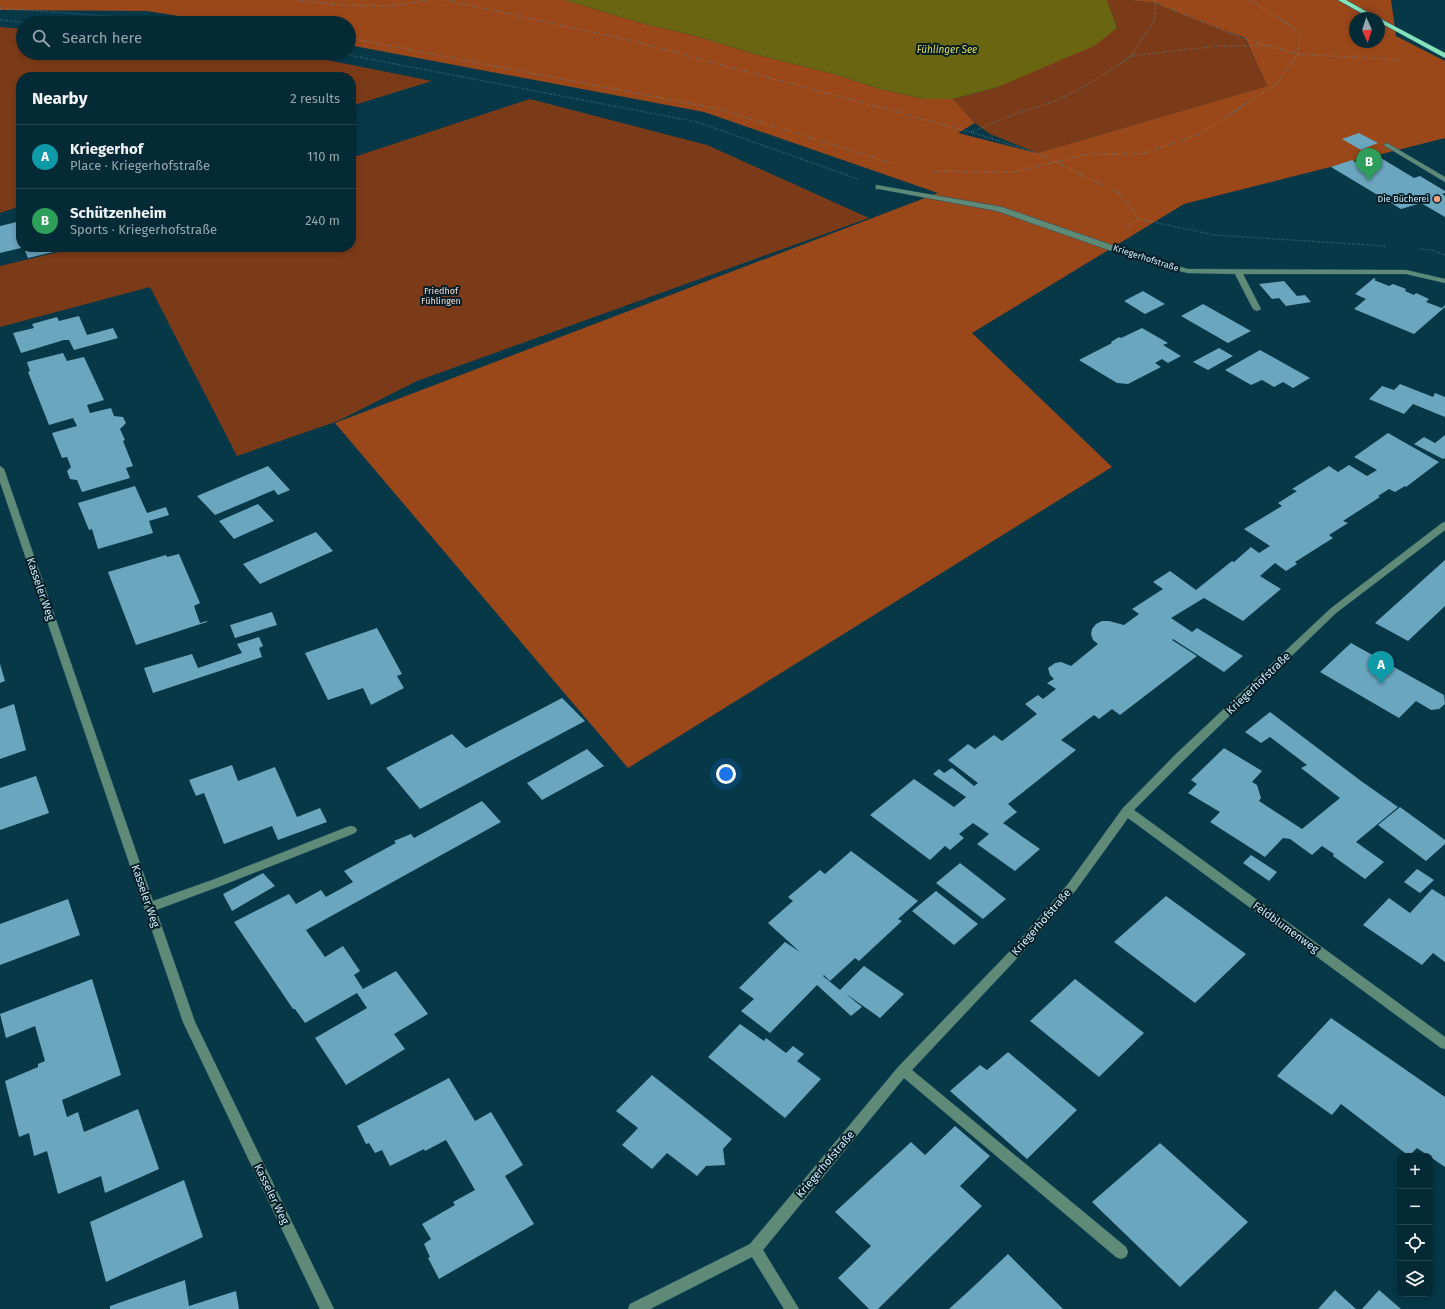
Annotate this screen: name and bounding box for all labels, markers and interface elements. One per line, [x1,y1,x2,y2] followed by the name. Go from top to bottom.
[1349,12,1385,48] north arrow
[16,16,356,60] search box
[30,27,52,49] icon: search
[62,29,142,47] text: Search here
[917,44,977,56] water label: Fühlinger See
[32,88,87,109] text: Nearby
[290,91,340,106] text: 2 results
[70,140,143,158] text: Kriegerhof
[1356,148,1382,181] pin: B
[41,149,49,164] text: A
[307,149,340,164] text: 110 m
[70,158,210,173] text: Place · Kriegerhofstraße
[1378,194,1429,204] place label: Die Bücherei
[1432,194,1442,204] marker: Die Bücherei
[70,204,166,222] text: Schützenheim
[41,213,49,228] text: B
[305,213,340,228] text: 240 m
[70,222,217,237] text: Sports · Kriegerhofstraße
[1112,243,1180,273] street label: Kriegerhofstraße
[421,286,461,306] park label: Friedhof Fühlingen
[24,556,57,622] street label: Kasseler Weg
[1224,650,1293,717] street label: Kriegerhofstraße
[1368,651,1394,684] pin: A
[716,764,736,784] your location
[129,863,162,929] street label: Kasseler Weg
[1009,887,1074,958] street label: Kriegerhofstraße
[1250,899,1321,956] street label: Feldblumenweg
[794,1128,857,1201] street label: Kriegerhofstraße
[1397,1153,1433,1297] map controls
[1397,1153,1433,1189] button: +
[251,1162,292,1227] street label: Kasseler Weg
[1397,1189,1433,1225] button: −
[1397,1225,1433,1261] button: locate
[1397,1261,1433,1297] button: layers

